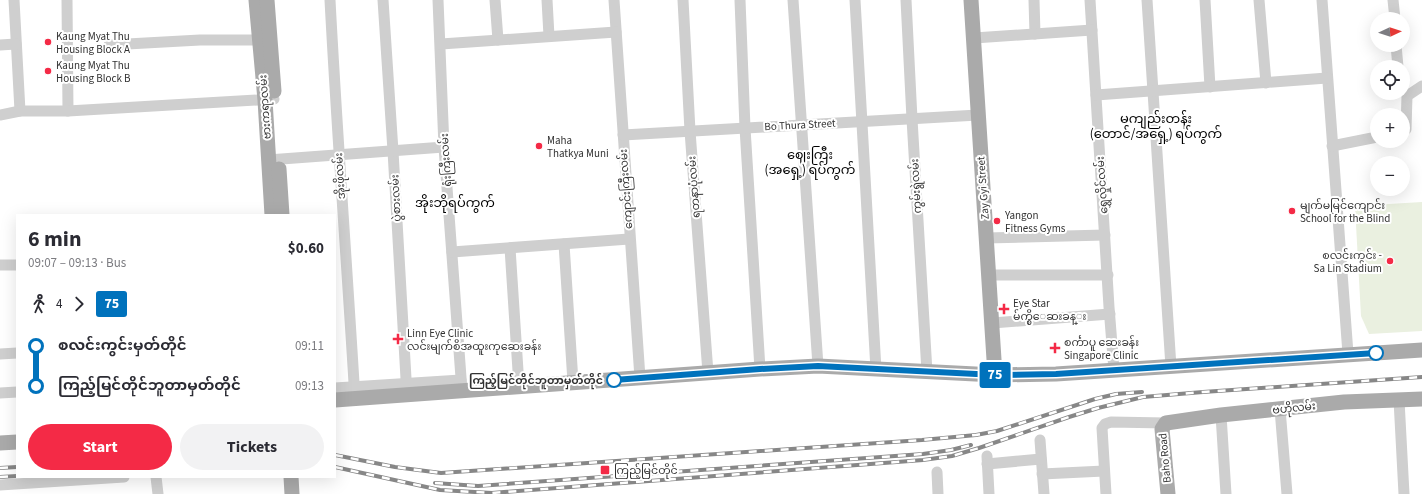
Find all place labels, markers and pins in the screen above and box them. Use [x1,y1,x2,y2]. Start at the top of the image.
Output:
place label: Kaung Myat Thu Housing Block A [56,29,130,57]
marker: Kaung Myat Thu Housing Block A [43,37,53,47]
place label: Kaung Myat Thu Housing Block B [56,58,131,86]
marker: Kaung Myat Thu Housing Block B [43,66,53,76]
place label: Maha Thatkya Muni [547,133,609,161]
marker: Maha Thatkya Muni [534,141,544,151]
place label: မျက်မမြင်ကျောင်း School for the Blind [1300,198,1390,226]
marker: မျက်မမြင်ကျောင်း School for the Blind [1287,206,1297,216]
place label: Yangon Fitness Gyms [1004,208,1066,236]
marker: Yangon Fitness Gyms [992,216,1002,226]
place label: စလင်းကွင်း - Sa Lin Stadium [1314,248,1382,276]
marker: စလင်းကွင်း - Sa Lin Stadium [1385,256,1395,266]
place label: Eye Star မ်က္စိေဆးခန္း [1013,296,1087,325]
marker: Eye Star မ်က္စိေဆးခန္း [998,303,1010,315]
place label: Linn Eye Clinic လင်းမျက်စိအထူးကုဆေးခန်း [407,326,541,355]
marker: Linn Eye Clinic လင်းမျက်စိအထူးကုဆေးခန်း [392,333,404,345]
place label: စင်္ကာပူ ဆေးခန်း Singapore Clinic [1064,335,1139,363]
marker: စင်္ကာပူ ဆေးခန်း Singapore Clinic [1049,342,1061,354]
unlabelled marker [1368,345,1384,361]
marker: ကြည့်မြင်တိုင်ဘူတာမှတ်တိုင် [606,372,622,388]
place label: ကြည့်မြင်တိုင်ဘူတာမှတ်တိုင် [469,373,603,390]
place label: ကြည့်မြင်တိုင် [614,463,678,479]
marker: ကြည့်မြင်တိုင် [599,464,611,476]

